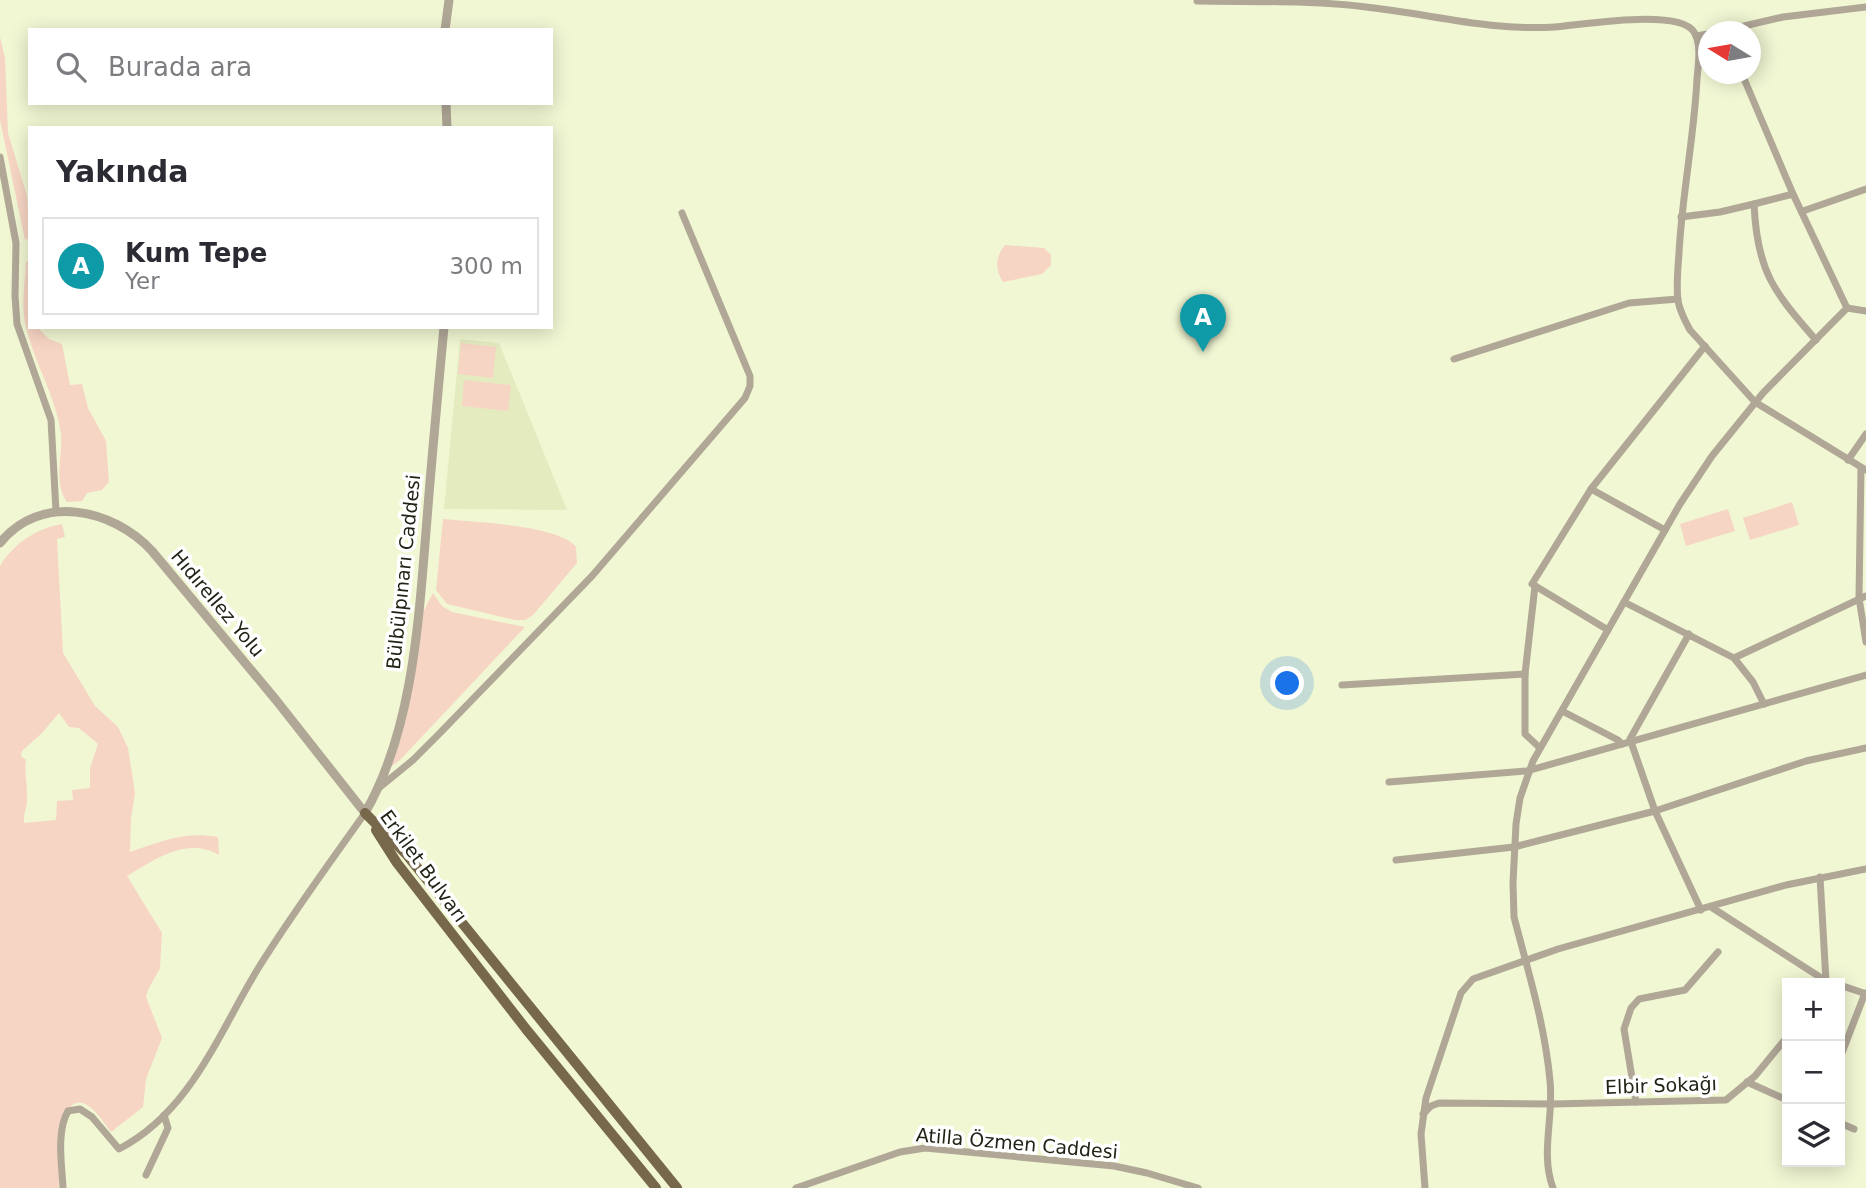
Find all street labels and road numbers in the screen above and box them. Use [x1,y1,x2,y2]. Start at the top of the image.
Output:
street label: Bülbülpınarı Caddesi [382,473,424,671]
street label: Hıdırellez Yolu [167,545,269,661]
street label: Erkilet Bulvarı [376,806,472,926]
street label: Elbir Sokağı [1605,1072,1717,1098]
street label: Atilla Özmen Caddesi [915,1123,1119,1163]

